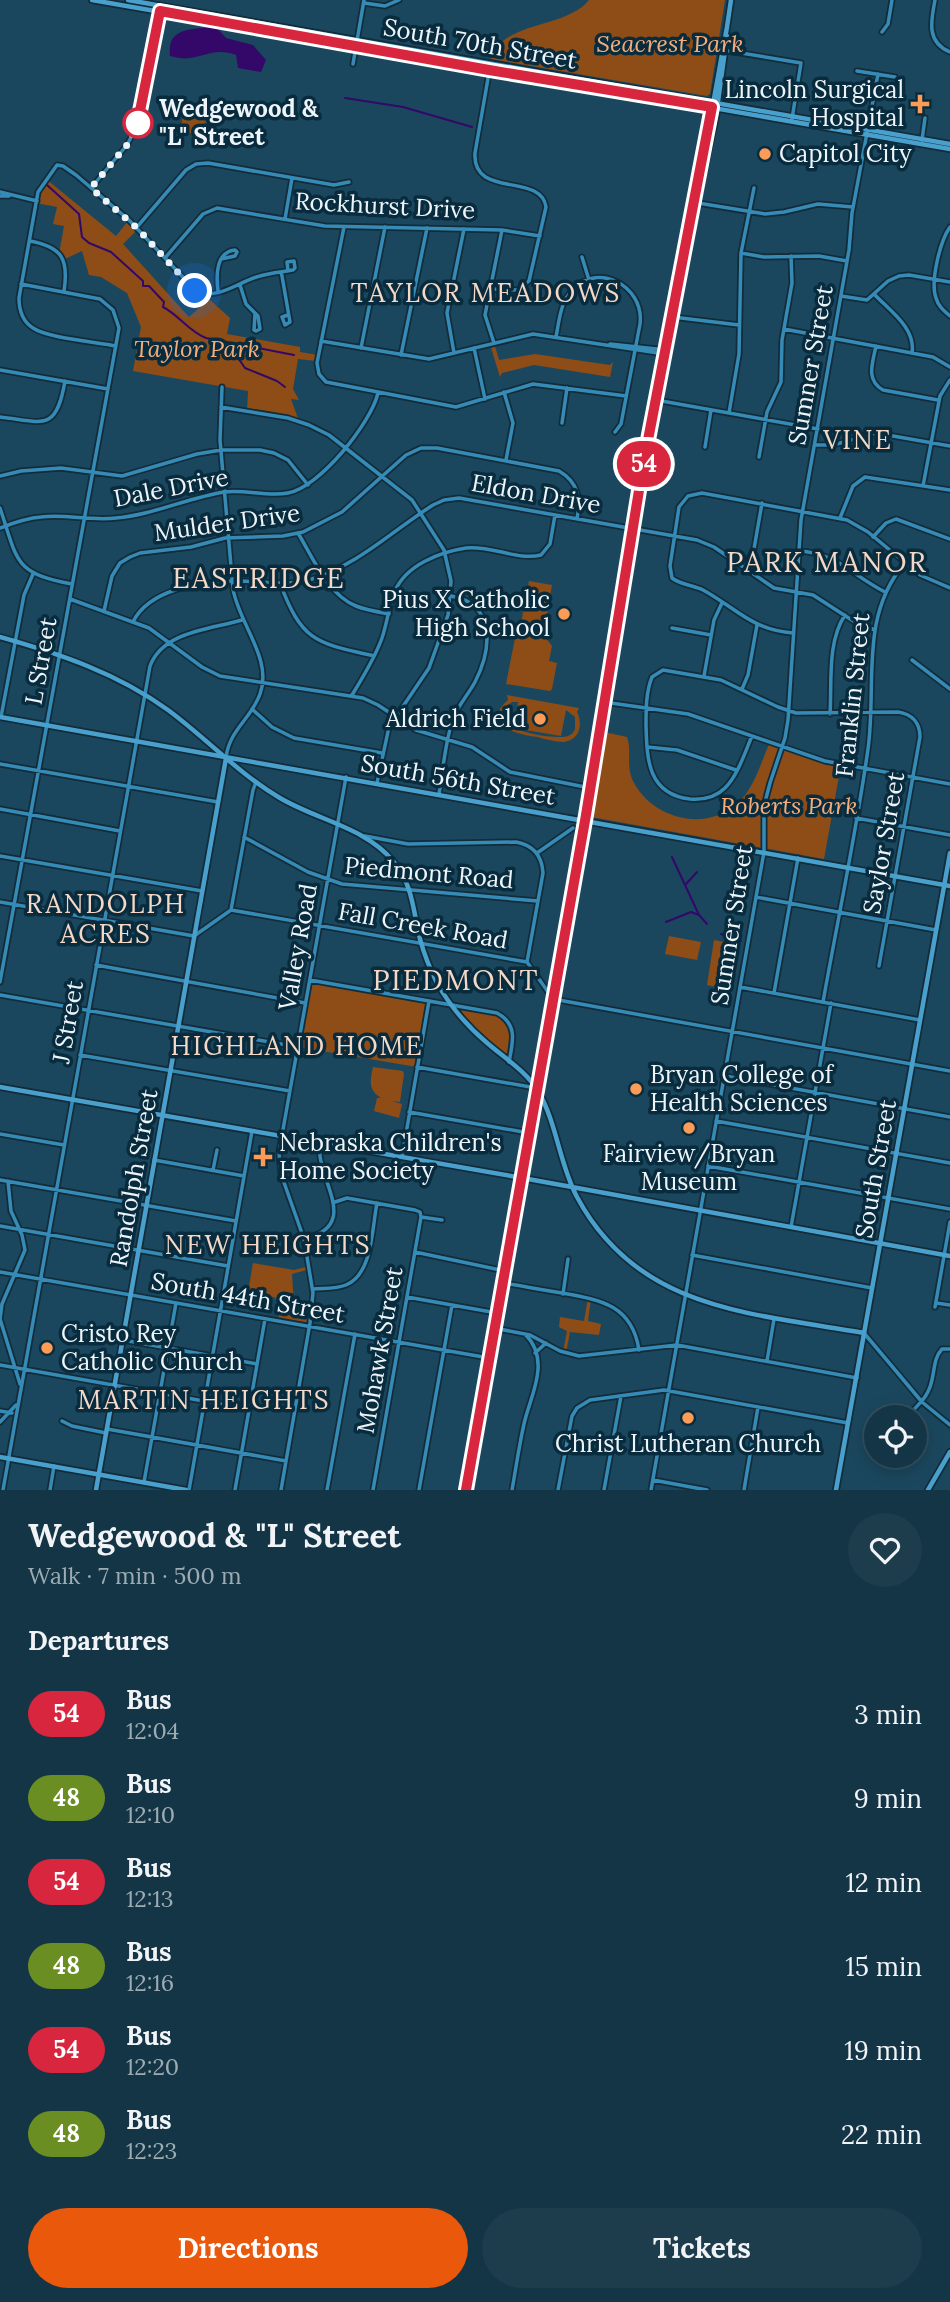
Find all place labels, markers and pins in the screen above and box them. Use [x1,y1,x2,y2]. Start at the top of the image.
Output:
place label: Lincoln Surgical Hospital [724,74,904,133]
place label: Wedgewood & "L" Street [159,93,319,152]
marker: Lincoln Surgical Hospital [910,94,930,114]
marker: Wedgewood & "L" Street [123,108,153,138]
place label: Capitol City [779,138,912,169]
marker: Capitol City [757,146,773,162]
place label: Pius X Catholic High School [382,584,550,643]
marker: Pius X Catholic High School [556,606,572,622]
place label: Aldrich Field [385,703,526,734]
marker: Aldrich Field [532,711,548,727]
place label: Bryan College of Health Sciences [650,1059,835,1118]
marker: Bryan College of Health Sciences [628,1081,644,1097]
marker: Fairview/Bryan Museum [681,1120,697,1136]
place label: Nebraska Children's Home Society [279,1127,502,1186]
place label: Fairview/Bryan Museum [603,1138,775,1197]
marker: Nebraska Children's Home Society [253,1147,273,1167]
place label: Cristo Rey Catholic Church [61,1318,243,1377]
marker: Cristo Rey Catholic Church [39,1340,55,1356]
marker: Christ Lutheran Church [680,1410,696,1426]
place label: Christ Lutheran Church [555,1428,821,1459]

